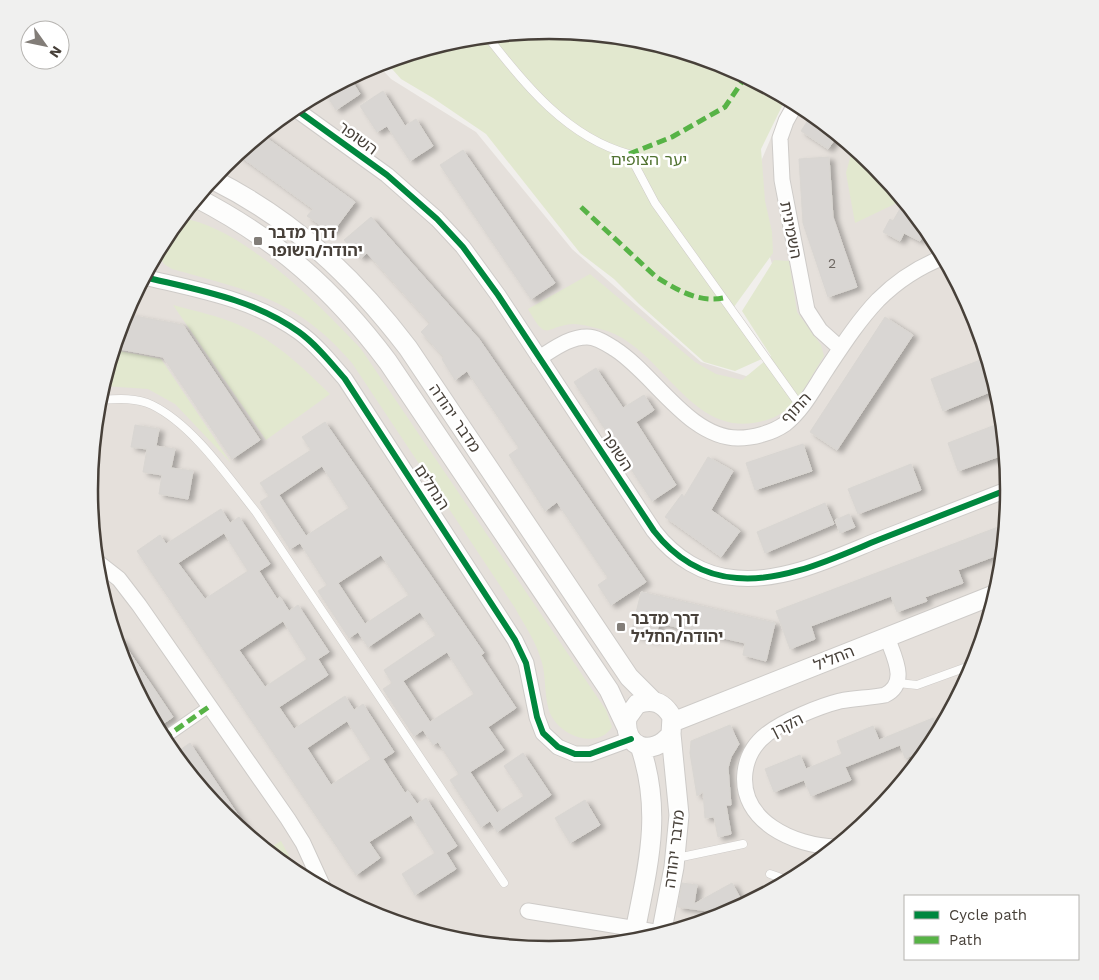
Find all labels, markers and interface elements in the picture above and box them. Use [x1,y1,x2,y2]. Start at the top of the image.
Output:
north arrow [20,20,70,70]
text: N [46,43,65,61]
street label: השופר [335,117,381,159]
park label: יער הצופים [611,150,687,169]
street label: השמינית [776,200,806,260]
place label: דרך מדבר יהודה/השופר [268,223,363,260]
marker: דרך מדבר יהודה/השופר [252,235,264,247]
house number: 2 [828,255,836,271]
street label: מדבר יהודה [425,380,485,456]
street label: התוף [777,388,815,428]
street label: השופר [597,427,637,475]
street label: הנחלים [410,461,454,513]
place label: דרך מדבר יהודה/החליל [631,609,723,646]
marker: דרך מדבר יהודה/החליל [615,621,627,633]
street label: החליל [811,641,857,675]
street label: הקרן [768,709,806,741]
street label: מדבר יהודה [660,809,688,889]
legend [904,895,1079,960]
text: Cycle path [949,906,1027,924]
text: Path [949,931,982,949]

